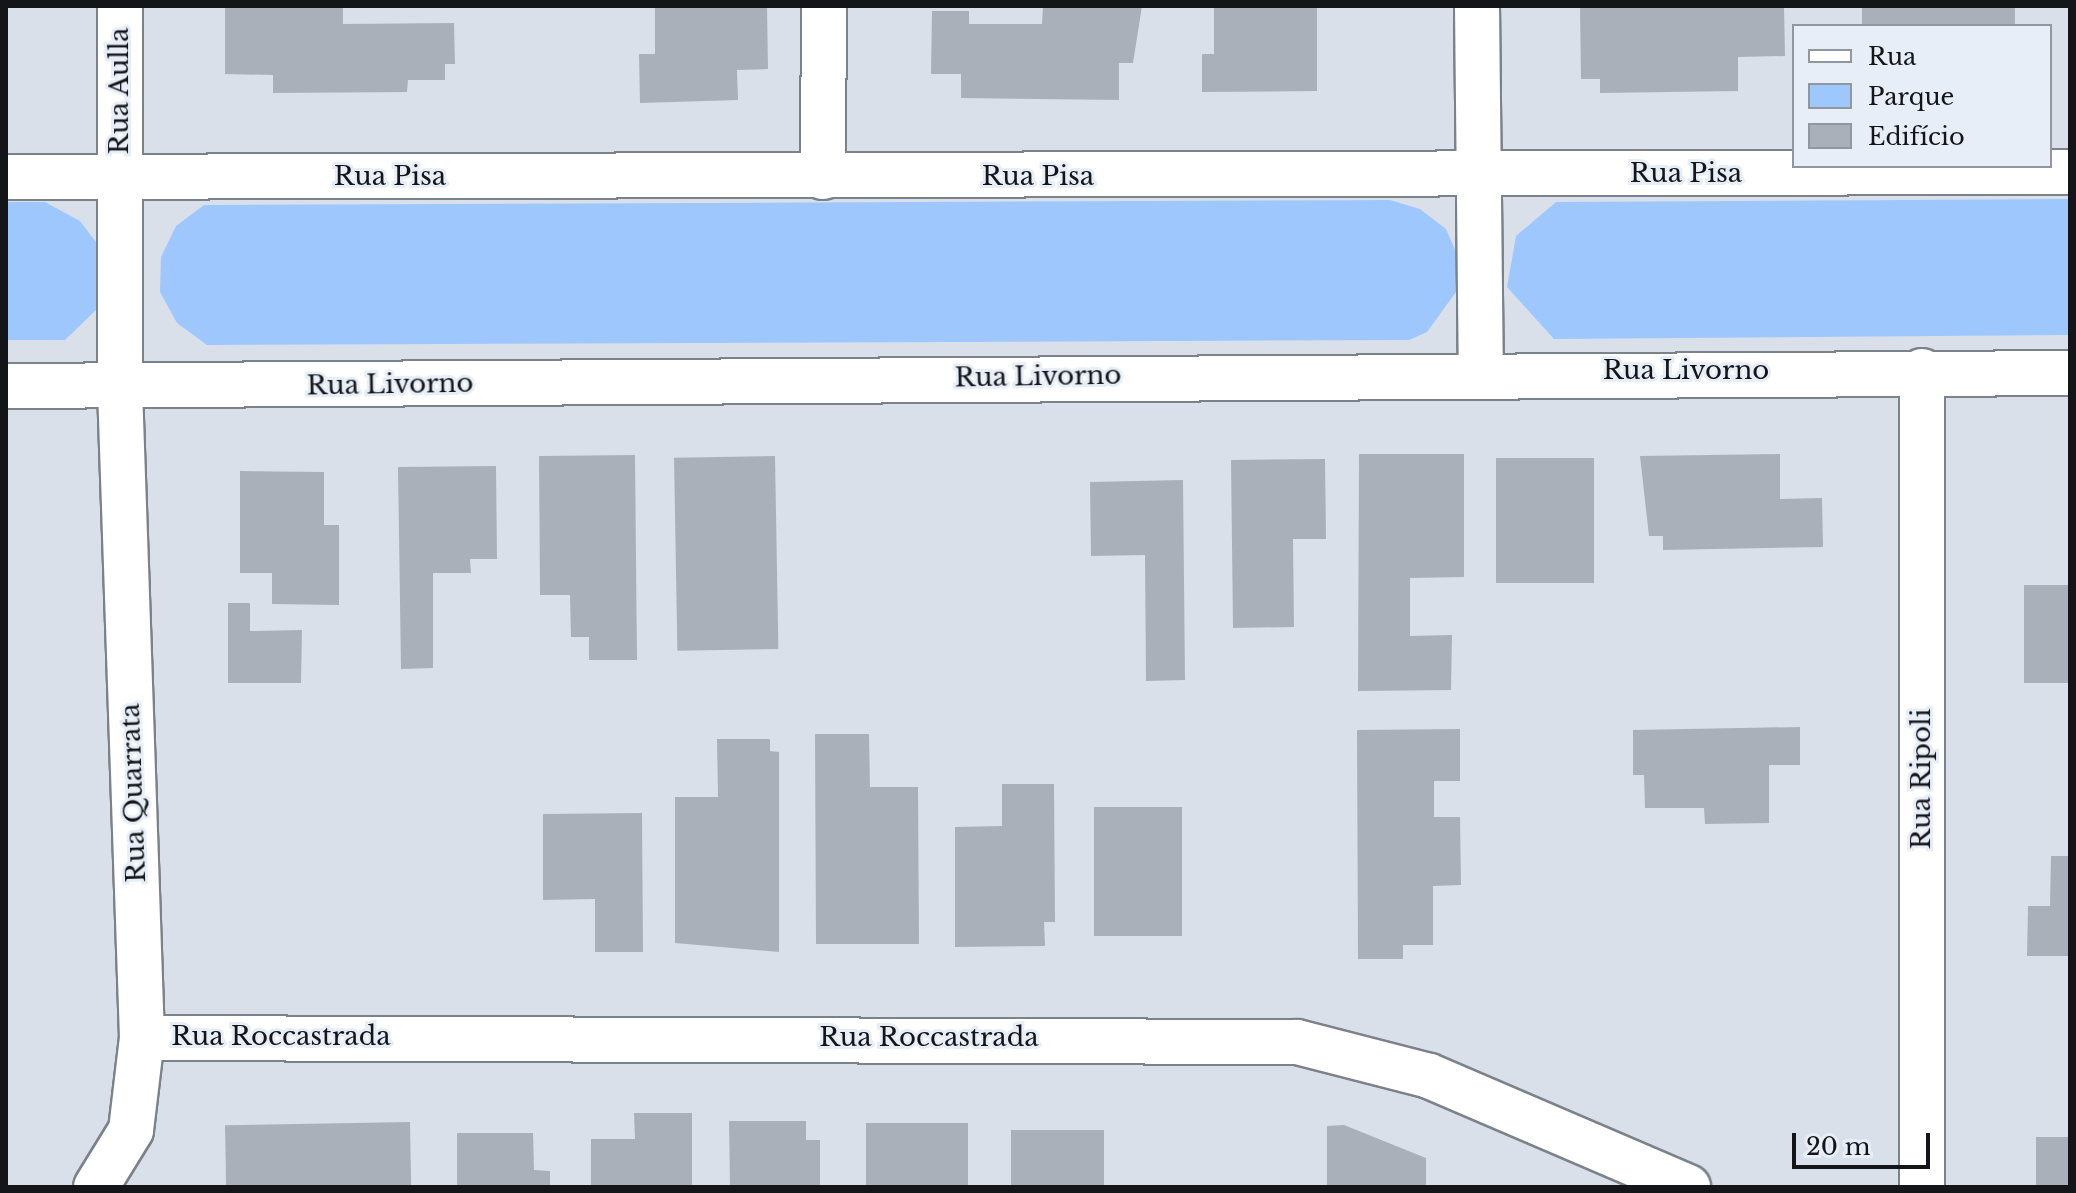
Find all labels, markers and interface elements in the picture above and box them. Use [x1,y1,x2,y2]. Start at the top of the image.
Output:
legend [1792,24,2052,168]
street label: Rua Aulla [104,27,136,155]
text: Rua [1868,42,1916,71]
text: Parque [1868,82,1954,111]
text: Edifício [1868,122,1965,151]
street label: Rua Pisa [1630,158,1742,190]
street label: Rua Pisa [334,161,446,193]
street label: Rua Pisa [982,161,1094,193]
street label: Rua Livorno [1602,355,1770,387]
street label: Rua Livorno [954,360,1122,394]
street label: Rua Livorno [306,368,474,402]
street label: Rua Quarrata [115,703,153,883]
street label: Rua Ripoli [1906,708,1938,850]
street label: Rua Roccastrada [171,1021,391,1053]
street label: Rua Roccastrada [819,1022,1039,1054]
scale bar [1796,1117,1934,1167]
text: 20 m [1806,1132,1871,1161]

